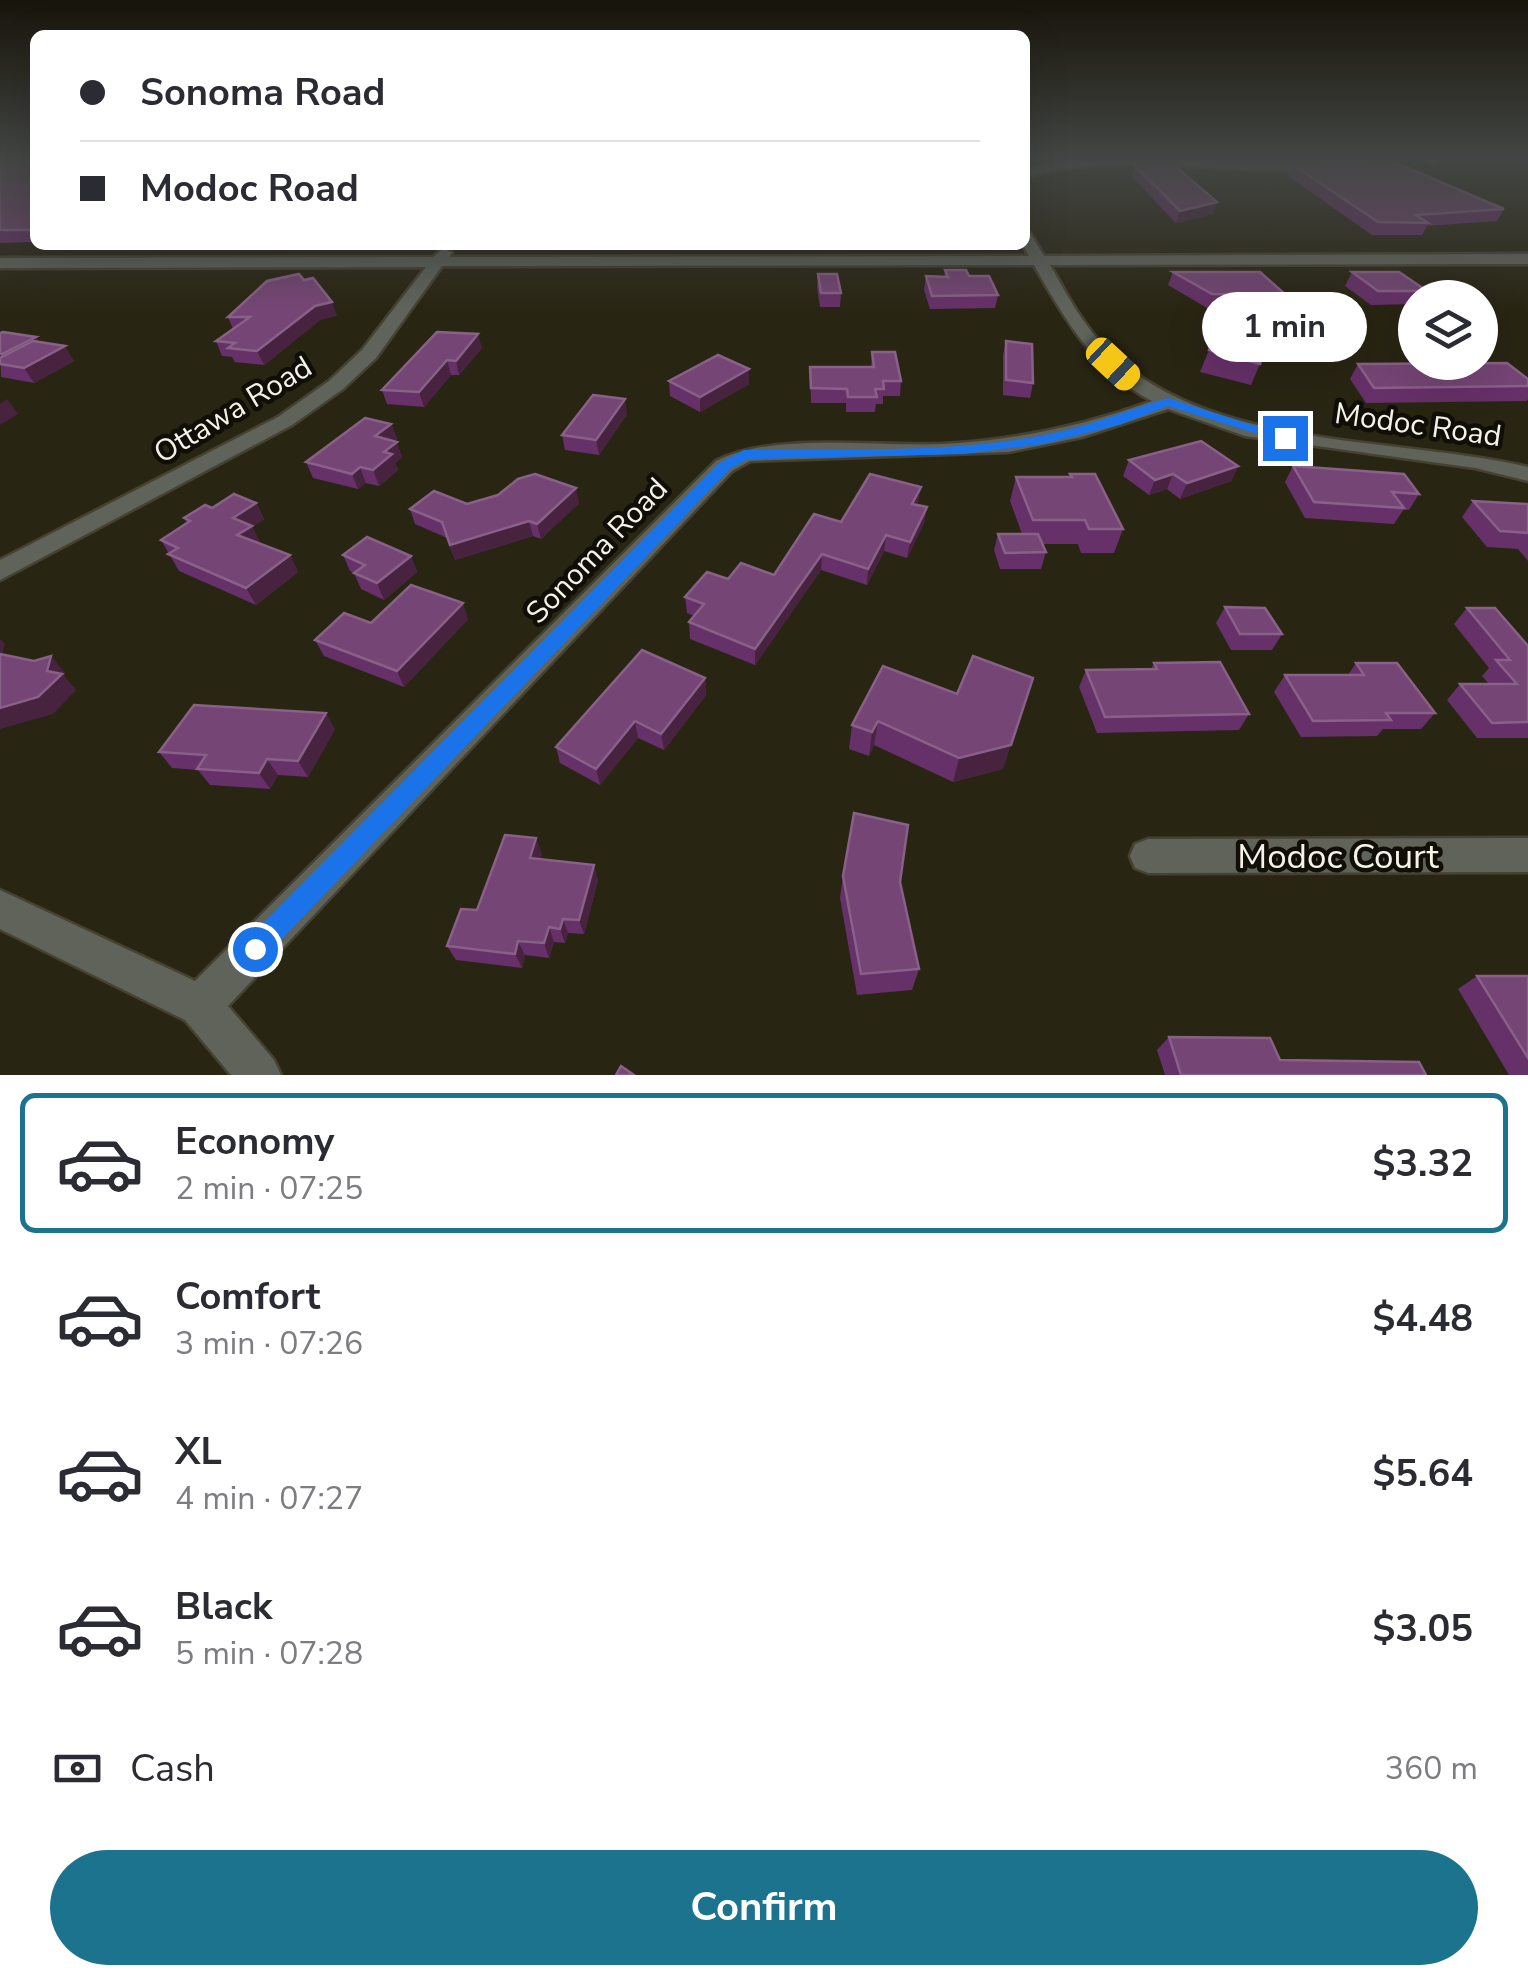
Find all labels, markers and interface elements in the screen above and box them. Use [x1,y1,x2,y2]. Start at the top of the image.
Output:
text: Sonoma Road [140,67,385,118]
text: Modoc Road [140,163,359,214]
map controls [1398,280,1498,380]
button: layers [1398,280,1498,380]
callout: 1 min [1202,293,1368,363]
text: 1 min [1243,305,1326,348]
car [1081,333,1145,395]
street label: Ottawa Road [146,347,320,473]
street label: Modoc Road [1332,393,1504,457]
route end [1263,416,1308,461]
street label: Sonoma Road [517,469,677,633]
street label: Modoc Court [1237,833,1440,880]
route start [233,927,278,972]
text: Economy [175,1116,334,1167]
icon: car [55,1118,145,1208]
text: $3.32 [1372,1138,1473,1189]
text: 2 min · 07:25 [175,1167,363,1210]
text: Comfort [175,1271,320,1322]
icon: car [55,1273,145,1363]
text: $4.48 [1372,1293,1473,1344]
text: 3 min · 07:26 [175,1322,363,1365]
text: XL [175,1426,222,1477]
icon: car [55,1428,145,1518]
text: $5.64 [1372,1448,1473,1499]
text: 4 min · 07:27 [175,1477,363,1520]
text: Black [175,1581,272,1632]
icon: car [55,1583,145,1673]
text: $3.05 [1372,1603,1473,1654]
text: 5 min · 07:28 [175,1632,363,1675]
icon: cash [50,1741,105,1796]
text: Cash [130,1743,215,1794]
text: 360 m [1385,1747,1478,1790]
button: Confirm [50,1850,1478,1965]

